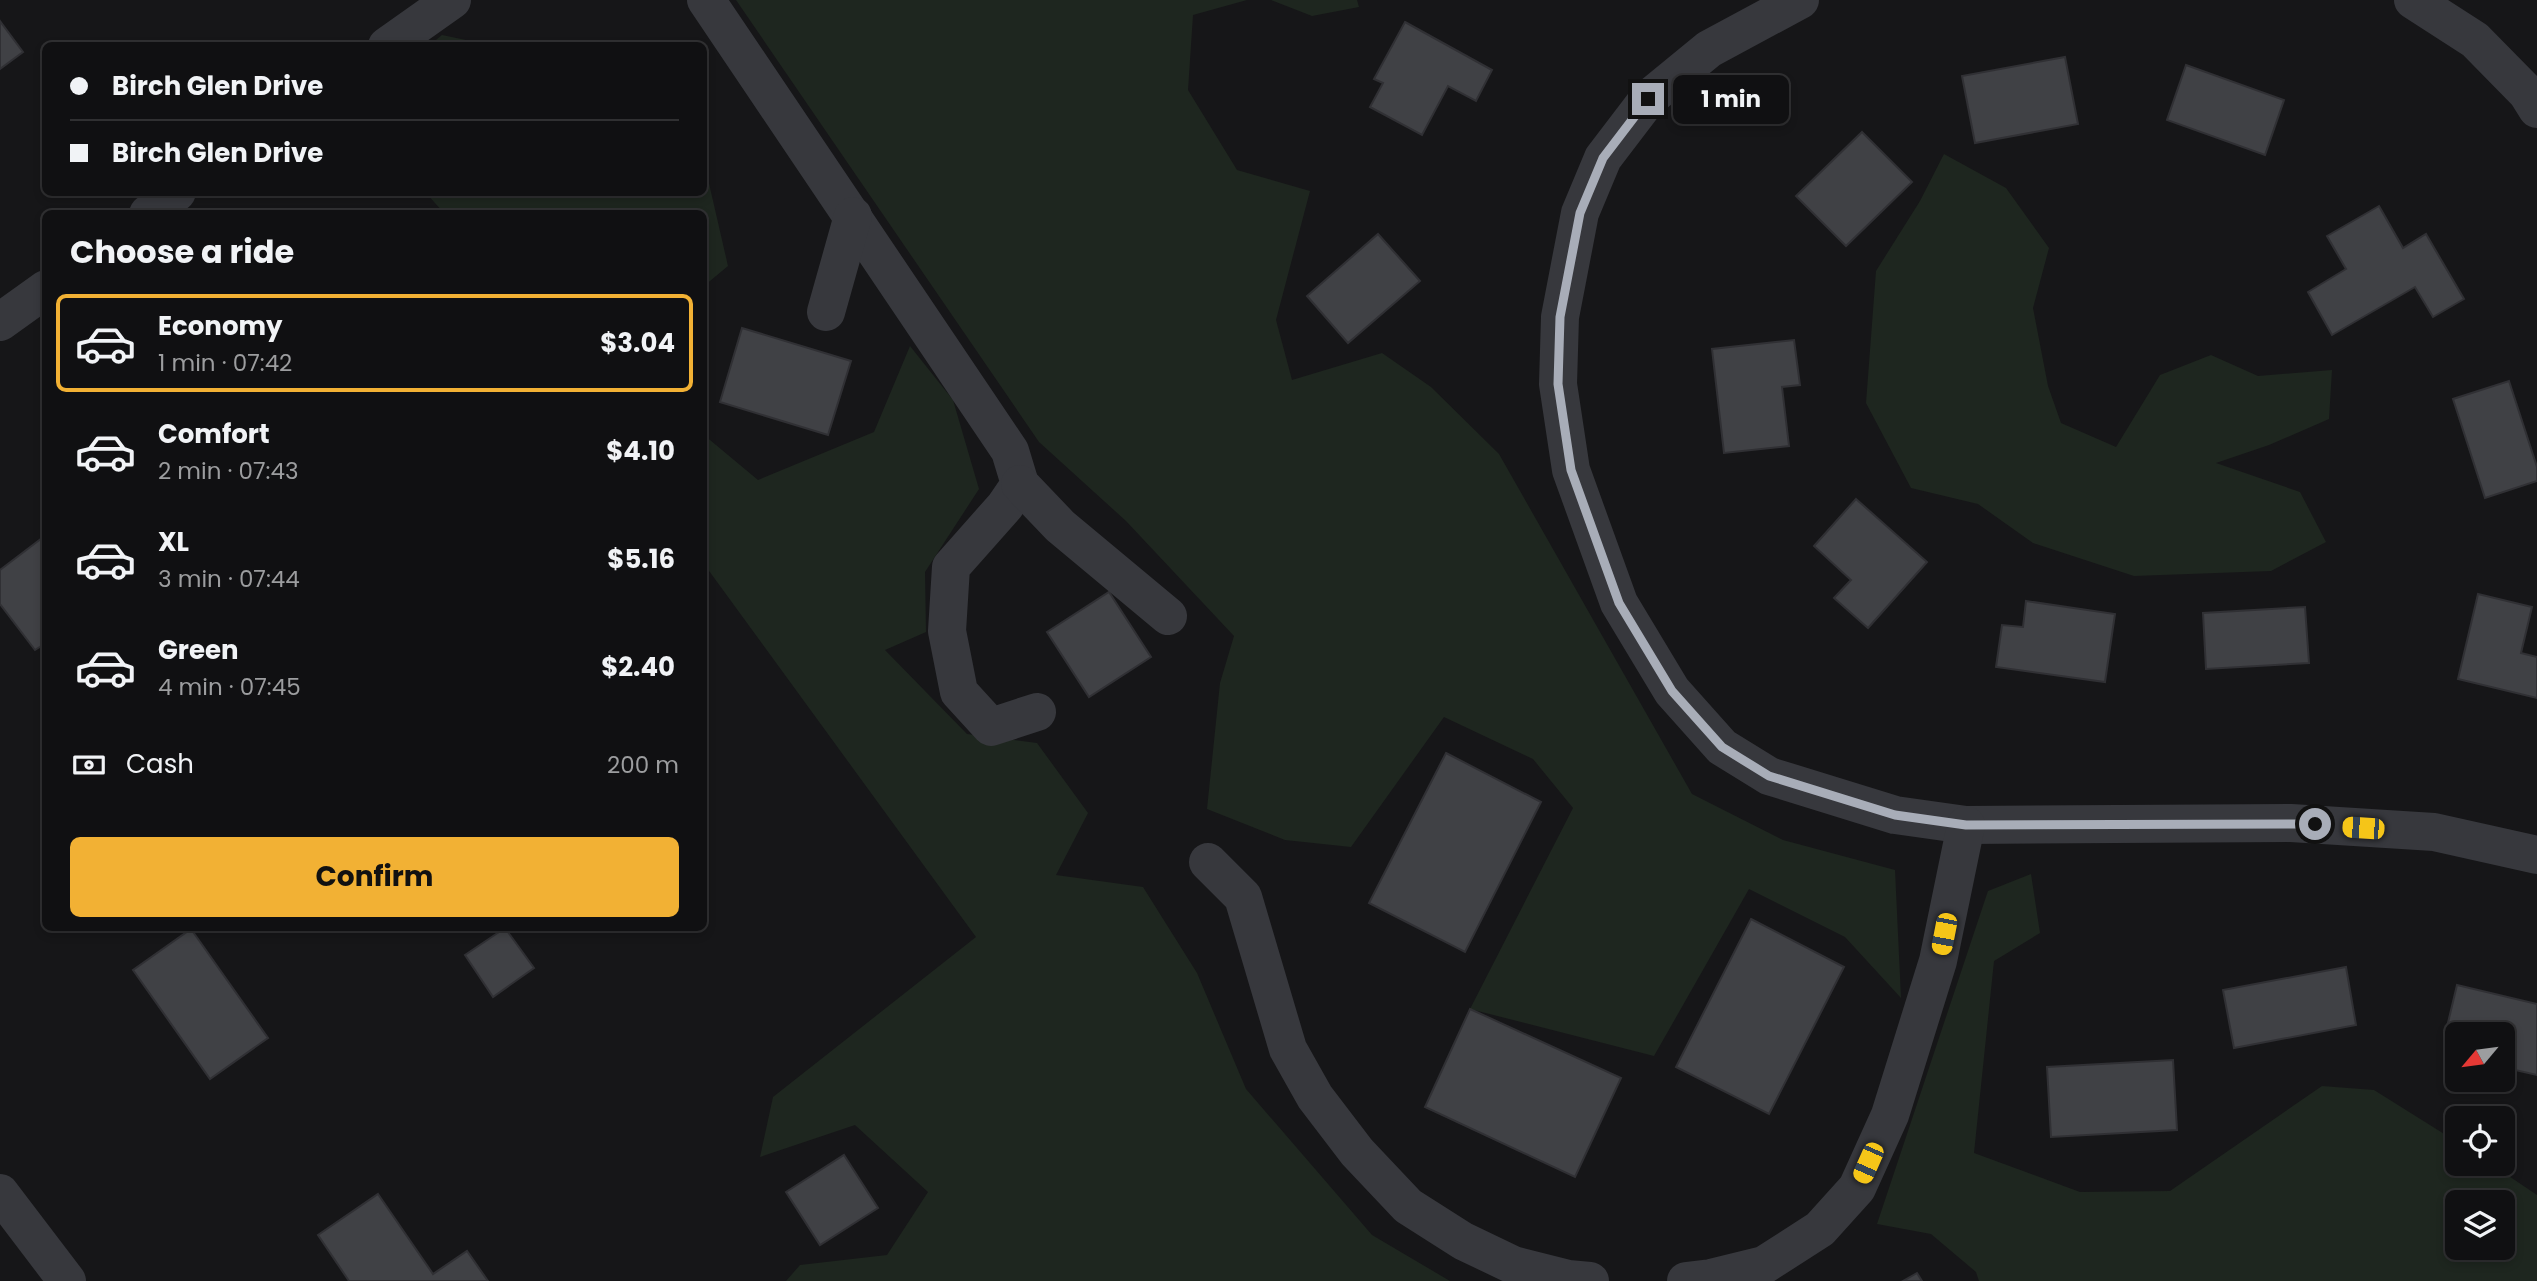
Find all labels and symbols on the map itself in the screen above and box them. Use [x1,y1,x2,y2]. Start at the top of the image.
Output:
callout: 1 min [1672,74,1788,124]
route end [1632,83,1664,115]
route start [2299,808,2331,840]
car [2342,816,2385,840]
car [1930,911,1959,957]
north arrow [2445,1022,2515,1092]
car [1850,1140,1887,1186]

